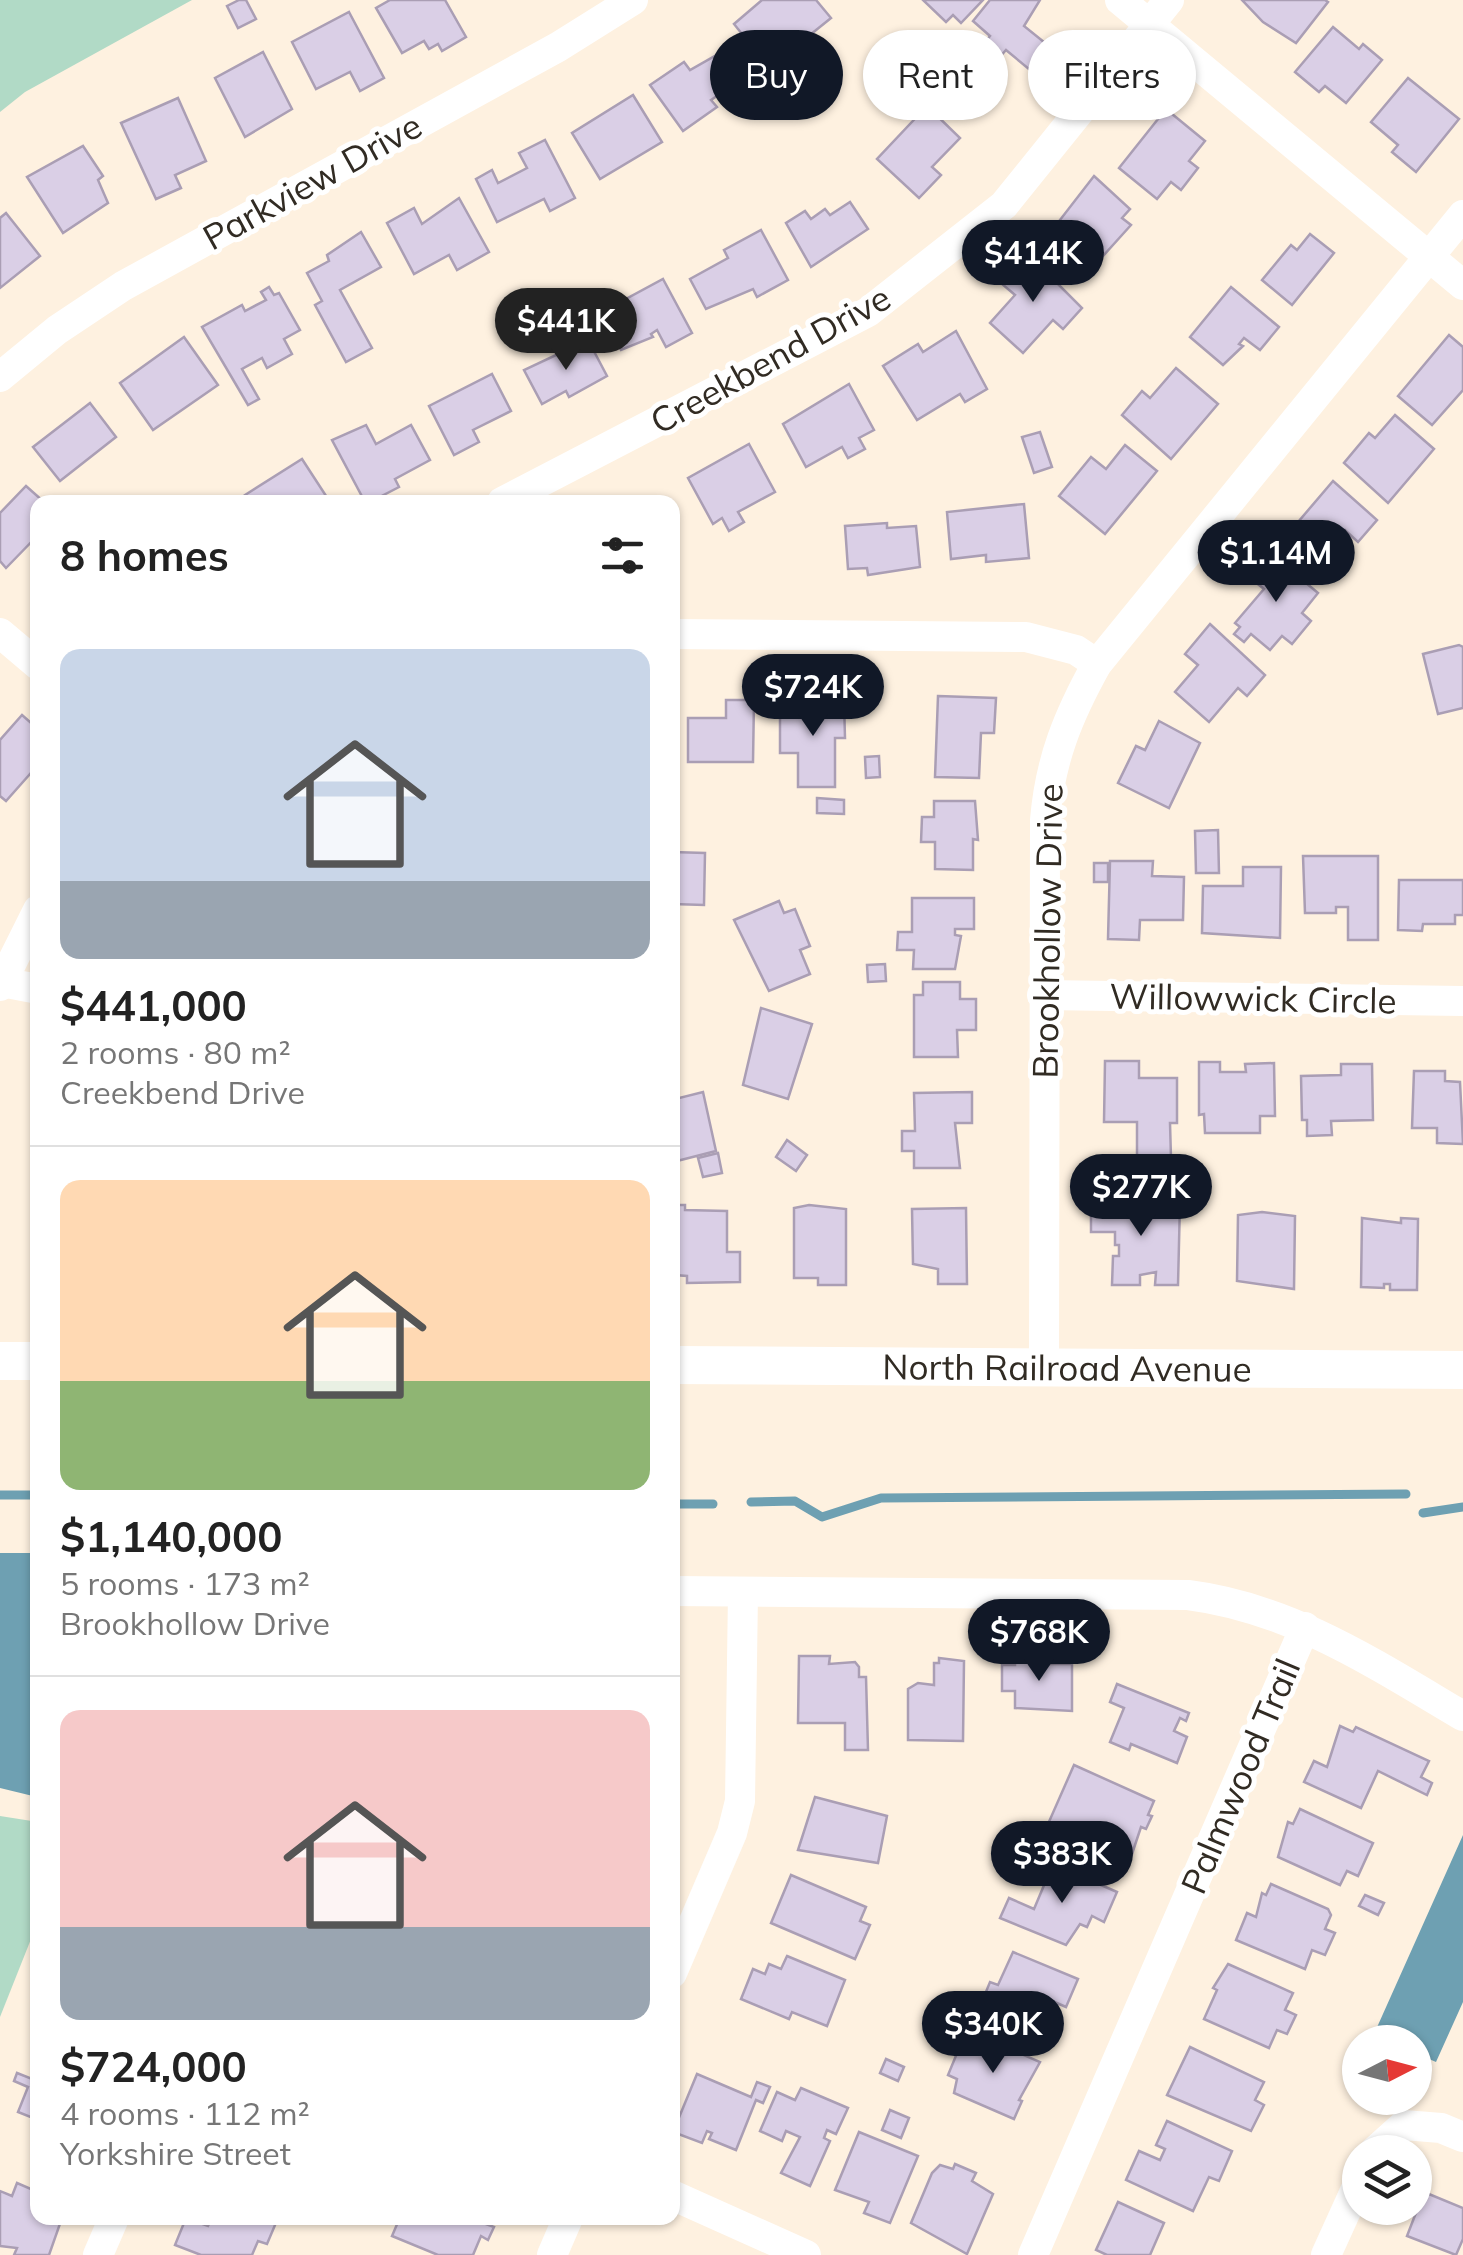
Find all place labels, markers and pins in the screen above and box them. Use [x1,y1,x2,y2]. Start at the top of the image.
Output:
pin: $414K [963,220,1103,305]
pin: $441K [496,288,636,373]
pin: $1.14M [1195,520,1357,605]
pin: $724K [743,654,883,739]
pin: $277K [1071,1154,1211,1239]
pin: $768K [969,1599,1109,1684]
pin: $383K [992,1821,1132,1906]
pin: $340K [923,1991,1063,2076]

